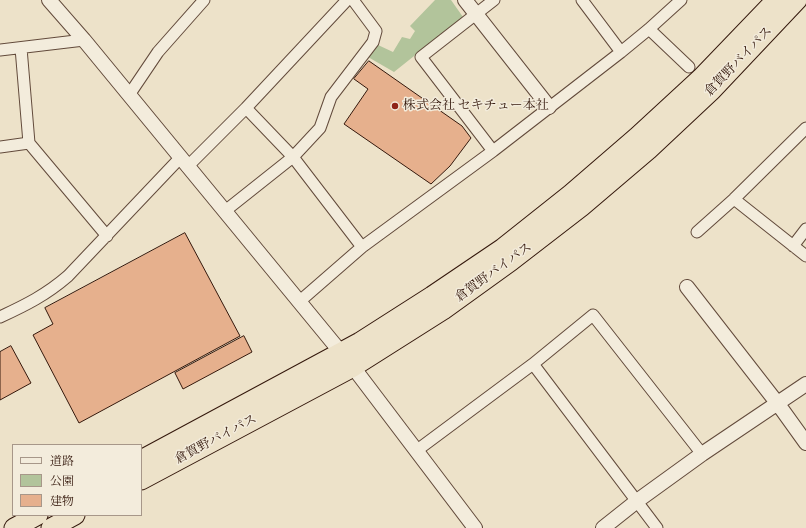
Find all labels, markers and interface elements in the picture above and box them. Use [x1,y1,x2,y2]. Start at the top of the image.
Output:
street label: 倉賀野バイパス [702,24,776,100]
place label: 株式会社 セキチュー本社 [403,98,549,114]
marker: 株式会社 セキチュー本社 [390,101,400,111]
street label: 倉賀野バイパス [453,240,535,306]
street label: 倉賀野バイパス [172,412,260,468]
legend [12,444,142,516]
text: 道路 [50,454,74,469]
text: 公園 [50,474,74,489]
text: 建物 [50,494,74,509]

